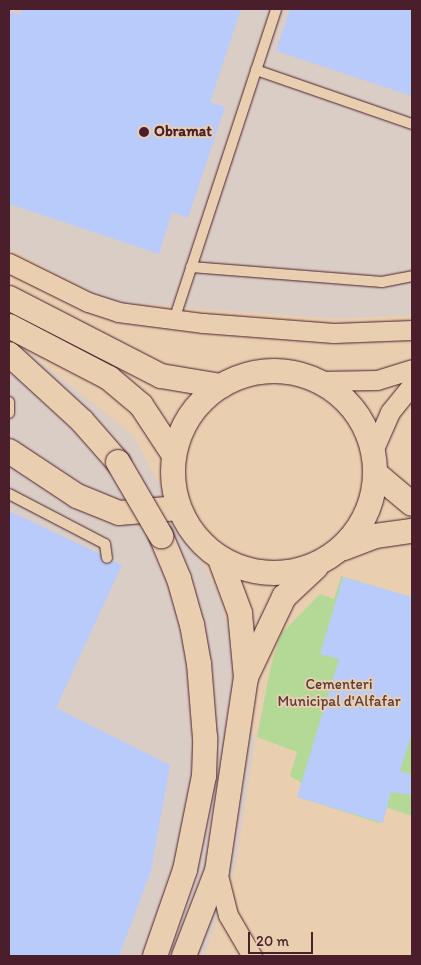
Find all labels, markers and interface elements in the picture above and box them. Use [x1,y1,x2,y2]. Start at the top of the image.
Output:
place label: Obramat [154,123,212,141]
marker: Obramat [138,126,150,138]
park label: Cementeri Municipal d'Alfafar [277,675,401,710]
scale bar [251,922,316,954]
text: 20 m [256,932,289,950]

